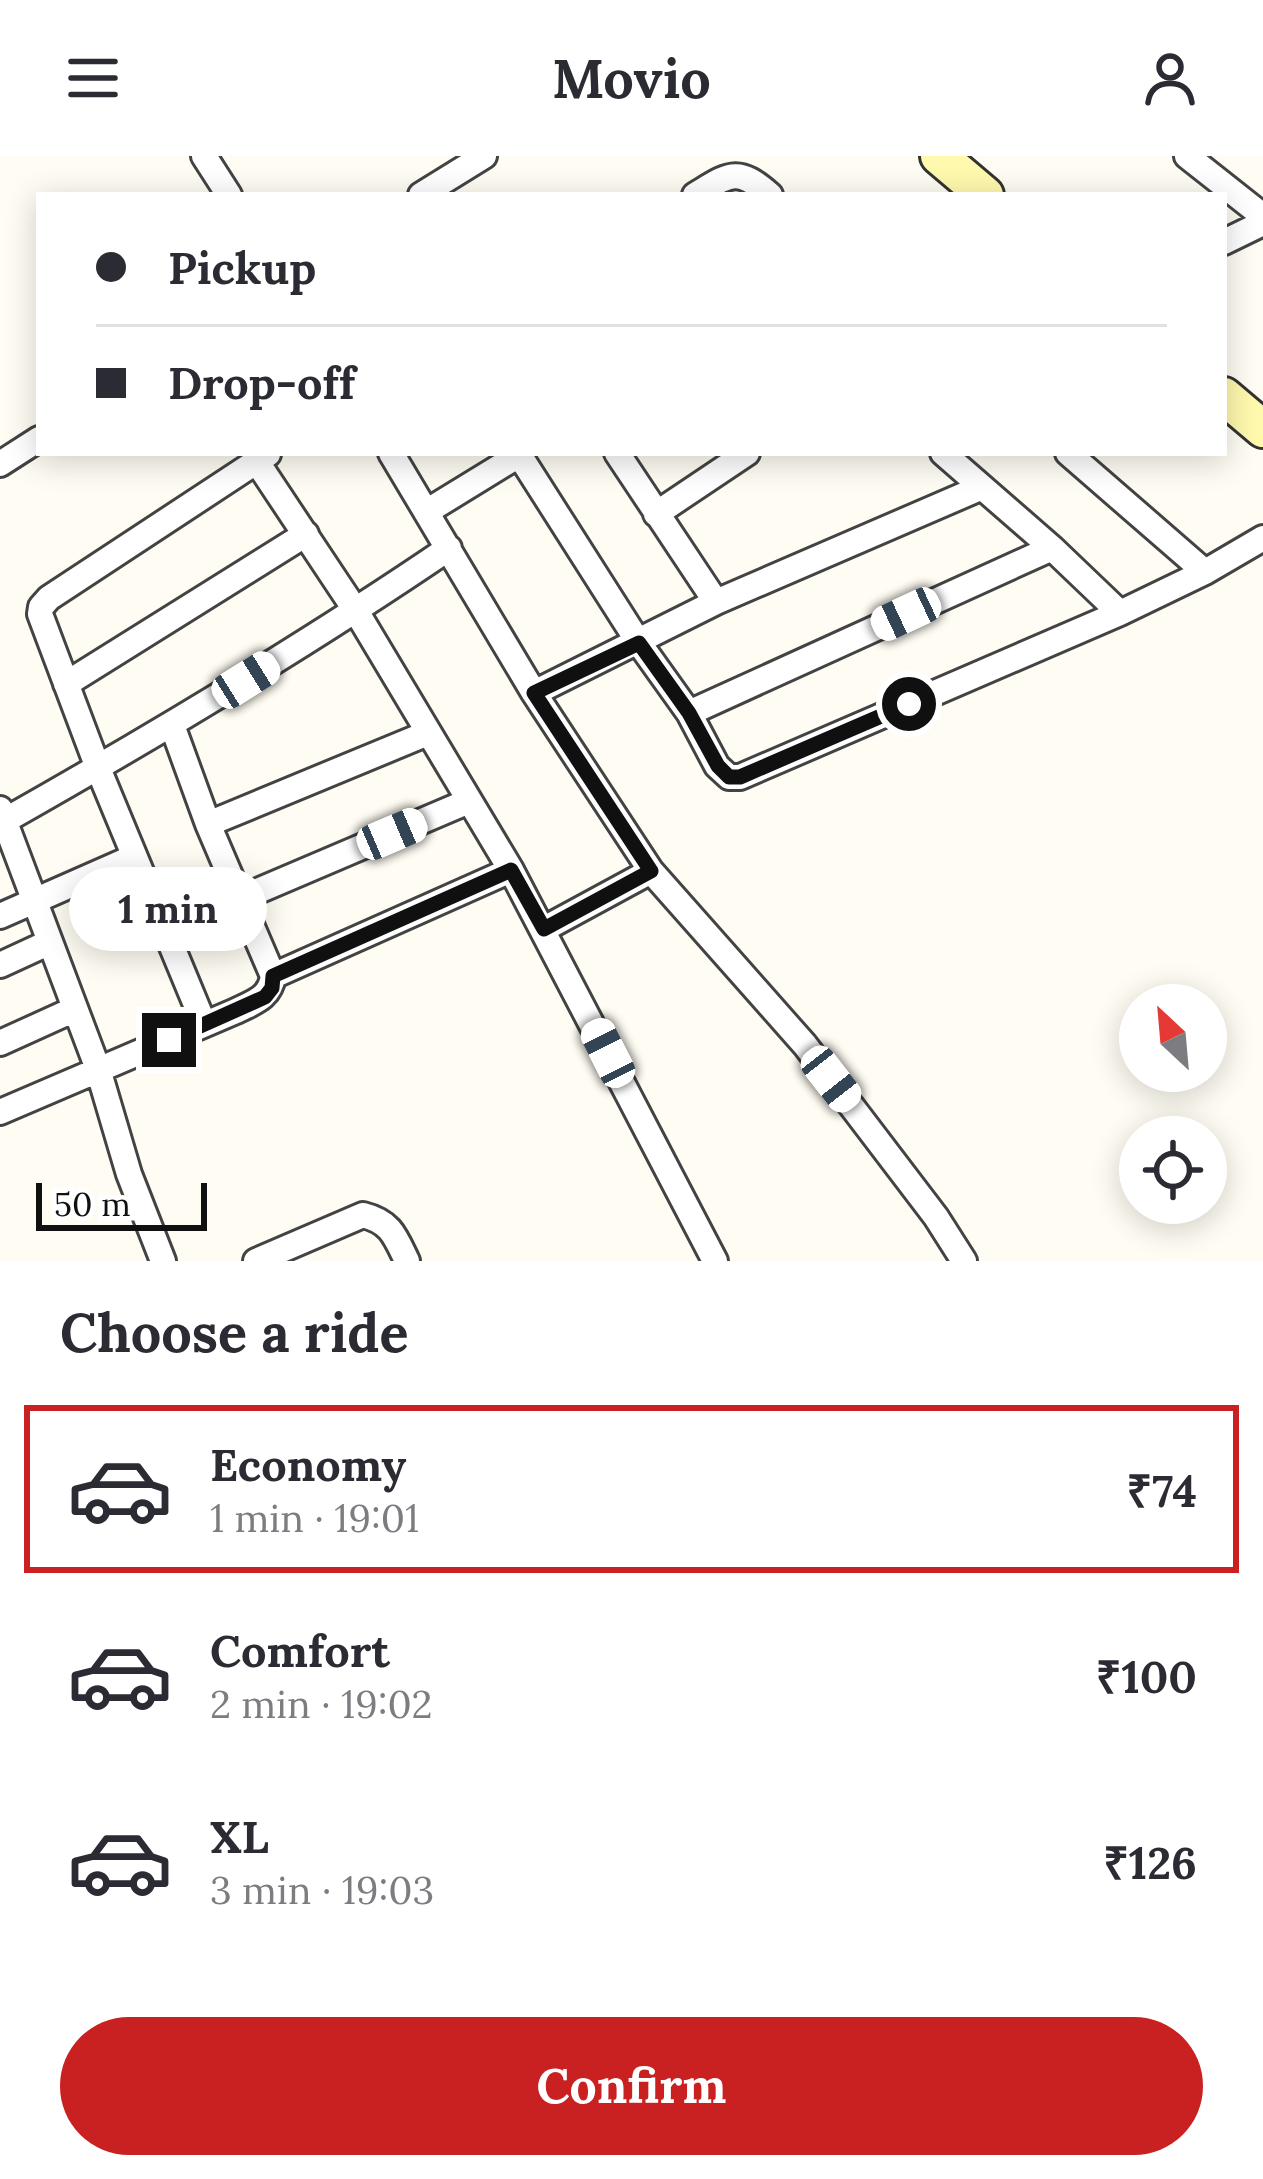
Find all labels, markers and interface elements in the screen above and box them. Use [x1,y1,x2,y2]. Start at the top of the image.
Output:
text: Movio [552,44,711,113]
icon: menu [60,45,126,111]
icon: person [1137,45,1203,111]
text: Pickup [168,239,316,296]
text: Drop-off [168,354,355,411]
car [866,582,946,646]
car [206,646,286,714]
route start [882,677,936,731]
car [352,803,432,865]
callout: 1 min [70,866,268,950]
text: 1 min [118,884,218,934]
north arrow [1119,984,1227,1092]
map controls [1119,984,1227,1224]
route end [142,1013,196,1067]
car [576,1013,640,1093]
car [795,1040,867,1118]
button: locate [1119,1116,1227,1224]
scale bar [36,1177,207,1230]
text: 50 m [54,1183,131,1225]
text: Choose a ride [60,1298,409,1367]
icon: car [66,1435,174,1543]
text: Economy [210,1436,406,1493]
text: ₹74 [1126,1462,1197,1519]
text: 1 min · 19:01 [210,1493,419,1543]
icon: car [66,1621,174,1729]
text: Comfort [210,1622,390,1679]
text: ₹100 [1096,1648,1197,1705]
text: 2 min · 19:02 [210,1679,432,1729]
icon: car [66,1807,174,1915]
text: XL [210,1808,269,1865]
text: ₹126 [1103,1834,1197,1891]
text: 3 min · 19:03 [210,1865,434,1915]
button: Confirm [60,2017,1203,2155]

